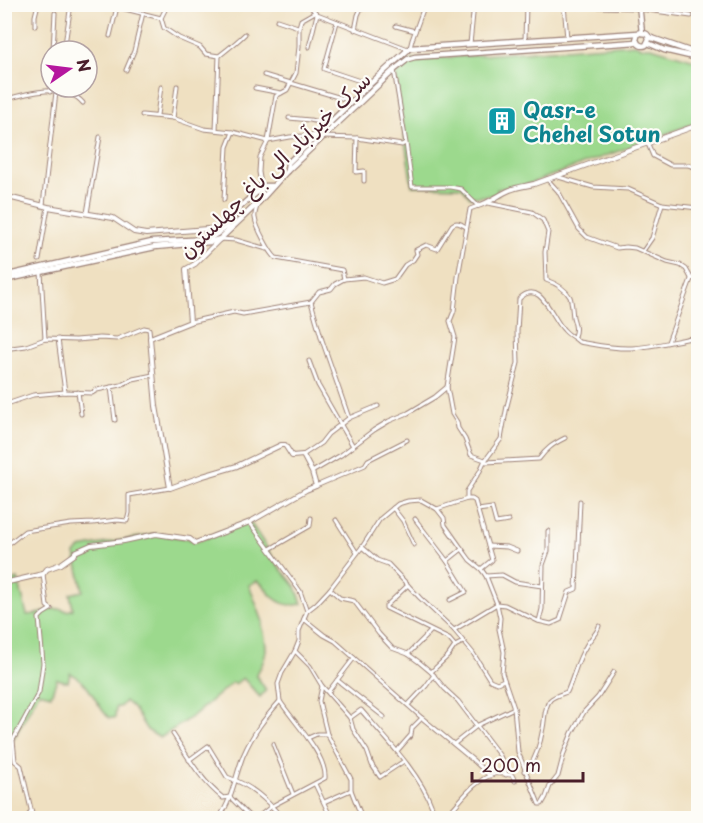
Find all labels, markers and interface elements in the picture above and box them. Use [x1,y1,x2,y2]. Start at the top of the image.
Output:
north arrow [39,39,99,99]
text: N [71,56,98,74]
street label: سرک خیرآباد الی باغ چهلستون [170,63,378,265]
place label: Qasr-e Chehel Sotun [523,93,661,149]
building icon: Qasr-e Chehel Sotun [486,105,518,137]
scale bar [472,745,583,783]
text: 200 m [481,751,541,778]

